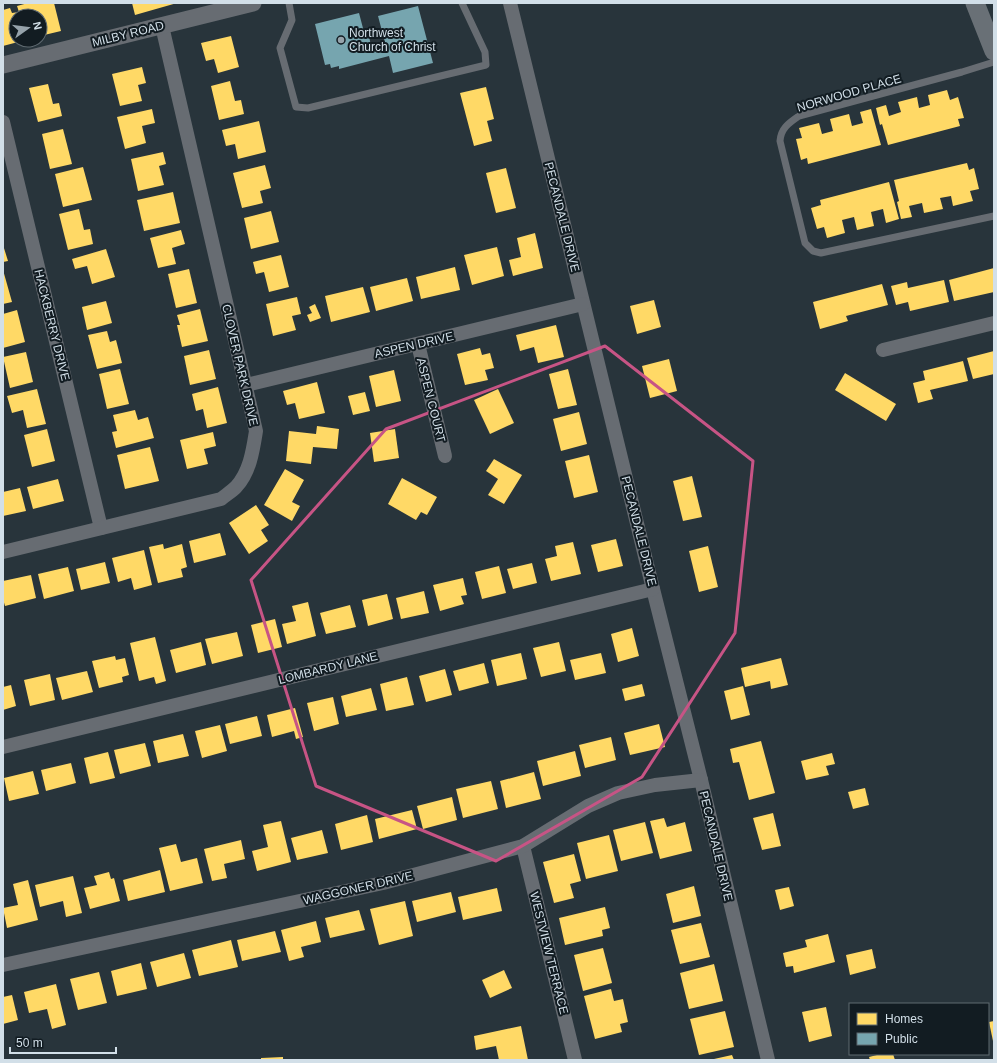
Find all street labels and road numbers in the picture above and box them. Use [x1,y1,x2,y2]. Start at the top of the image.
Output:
street label: MILBY ROAD [90,18,166,50]
street label: NORWOOD PLACE [795,71,903,115]
street label: PECANDALE DRIVE [542,161,582,273]
street label: HACKBERRY DRIVE [31,268,73,382]
street label: CLOVER PARK DRIVE [219,303,261,427]
street label: ASPEN DRIVE [373,329,455,361]
street label: ASPEN COURT [414,356,448,444]
street label: PECANDALE DRIVE [619,475,659,587]
street label: LOMBARDY LANE [277,649,379,687]
street label: PECANDALE DRIVE [697,790,735,902]
street label: WAGGONER DRIVE [302,869,414,907]
street label: WESTVIEW TERRACE [527,890,571,1016]

